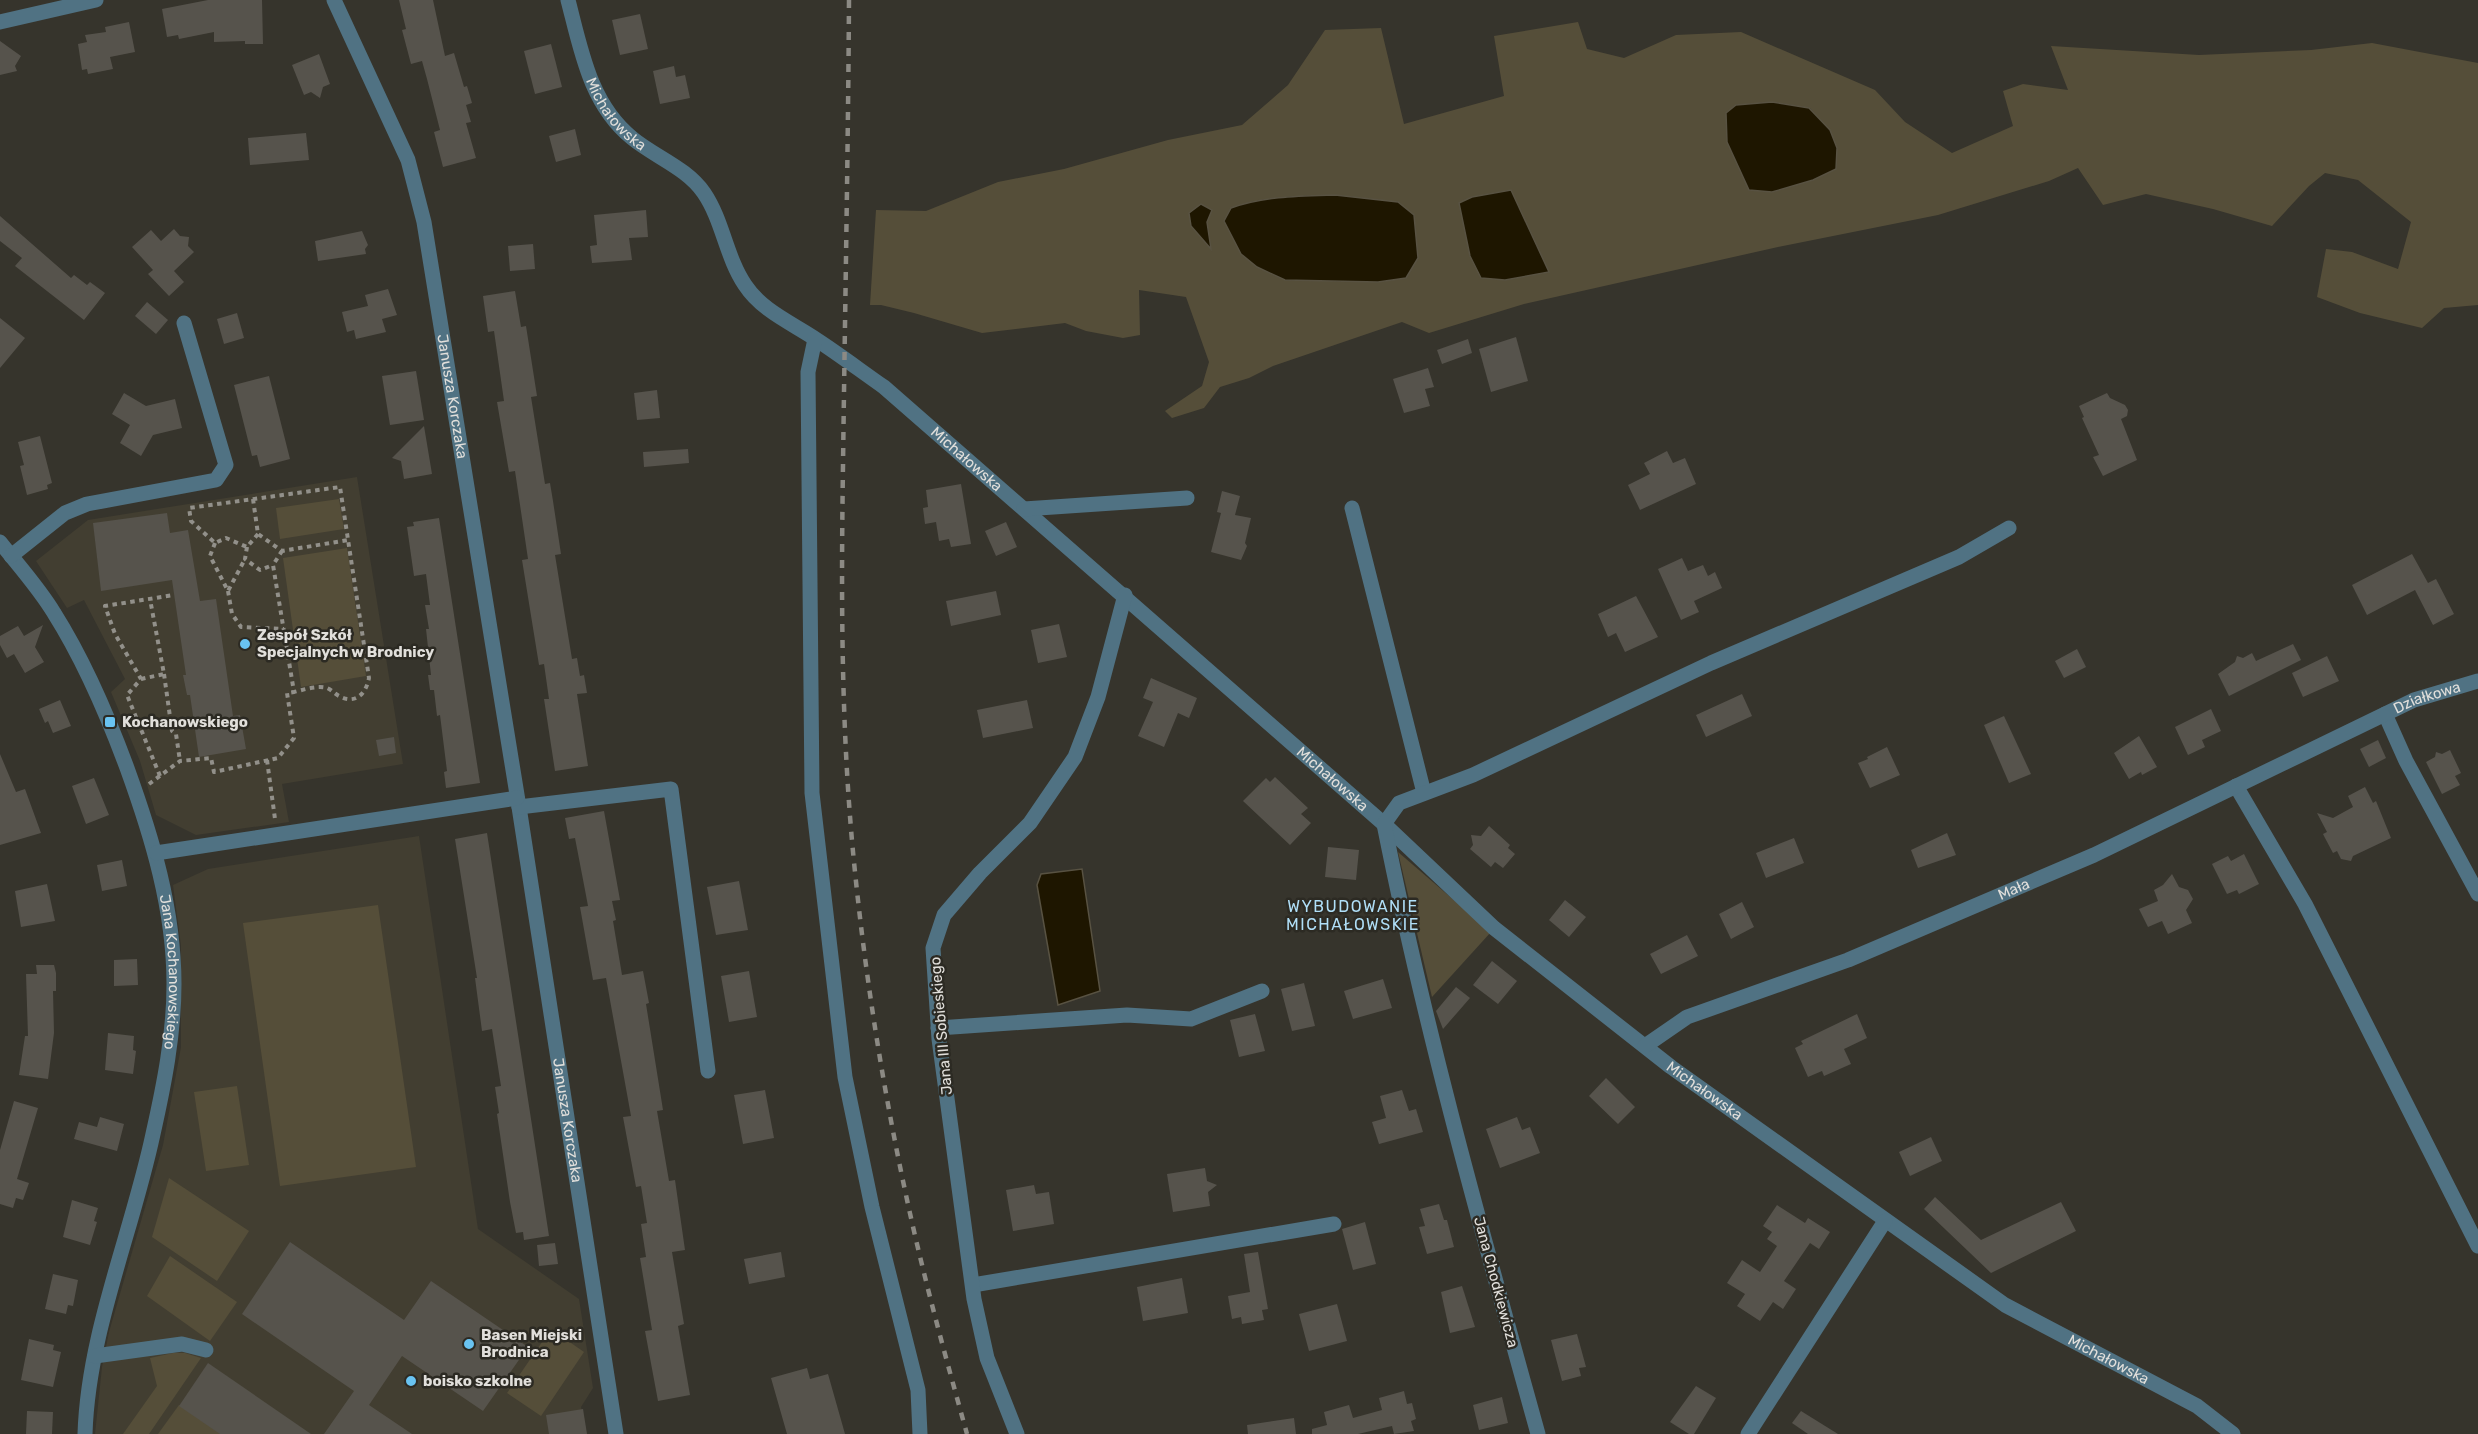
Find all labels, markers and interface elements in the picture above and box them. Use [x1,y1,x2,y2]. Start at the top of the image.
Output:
street label: Michałowska [582,75,650,155]
street label: Janusza Korczaka [433,333,471,460]
street label: Michałowska [927,423,1006,495]
place label: Zespół Szkół Specjalnych w Brodnicy [257,626,434,661]
marker: Zespół Szkół Specjalnych w Brodnicy [238,637,252,651]
street label: Działkowa [2390,678,2463,718]
place label: Kochanowskiego [122,713,248,731]
marker: Kochanowskiego [103,715,117,729]
street label: Michałowska [1293,743,1372,815]
street label: Mała [1995,875,2032,904]
street label: Jana Kochanowskiego [156,893,183,1051]
district label: WYBUDOWANIE MICHAŁOWSKIE [1286,897,1420,934]
street label: Jana III Sobieskiego [926,956,956,1096]
street label: Janusza Korczaka [549,1057,586,1184]
street label: Michałowska [1663,1058,1746,1124]
street label: Jana Chodkiewicza [1470,1215,1522,1349]
place label: Basen Miejski Brodnica [481,1326,582,1361]
street label: Michałowska [2065,1331,2152,1388]
marker: Basen Miejski Brodnica [462,1337,476,1351]
place label: boisko szkolne [423,1372,532,1390]
marker: boisko szkolne [404,1374,418,1388]

